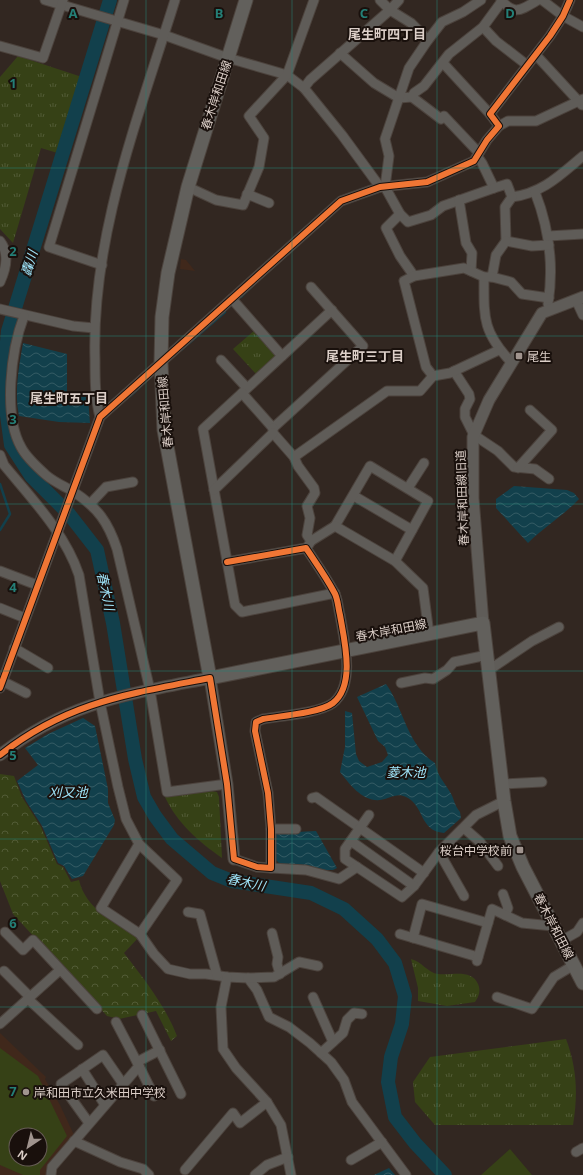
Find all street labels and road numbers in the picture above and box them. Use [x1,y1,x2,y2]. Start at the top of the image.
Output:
street label: 春木岸和田線 [197,58,235,132]
street label: 春木岸和田線 [153,375,177,449]
street label: 春木岸和田線旧道 [452,450,472,546]
street label: 春木岸和田線 [354,615,428,645]
street label: 春木岸和田線 [530,890,578,962]

